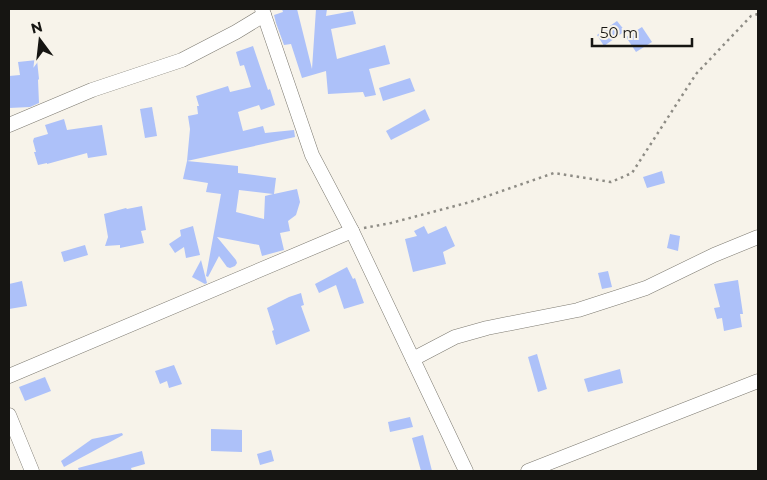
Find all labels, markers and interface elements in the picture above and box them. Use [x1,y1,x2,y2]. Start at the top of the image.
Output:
north arrow [15,15,65,65]
scale bar [592,15,692,47]
text: N [29,17,44,38]
text: 50 m [600,23,638,42]

